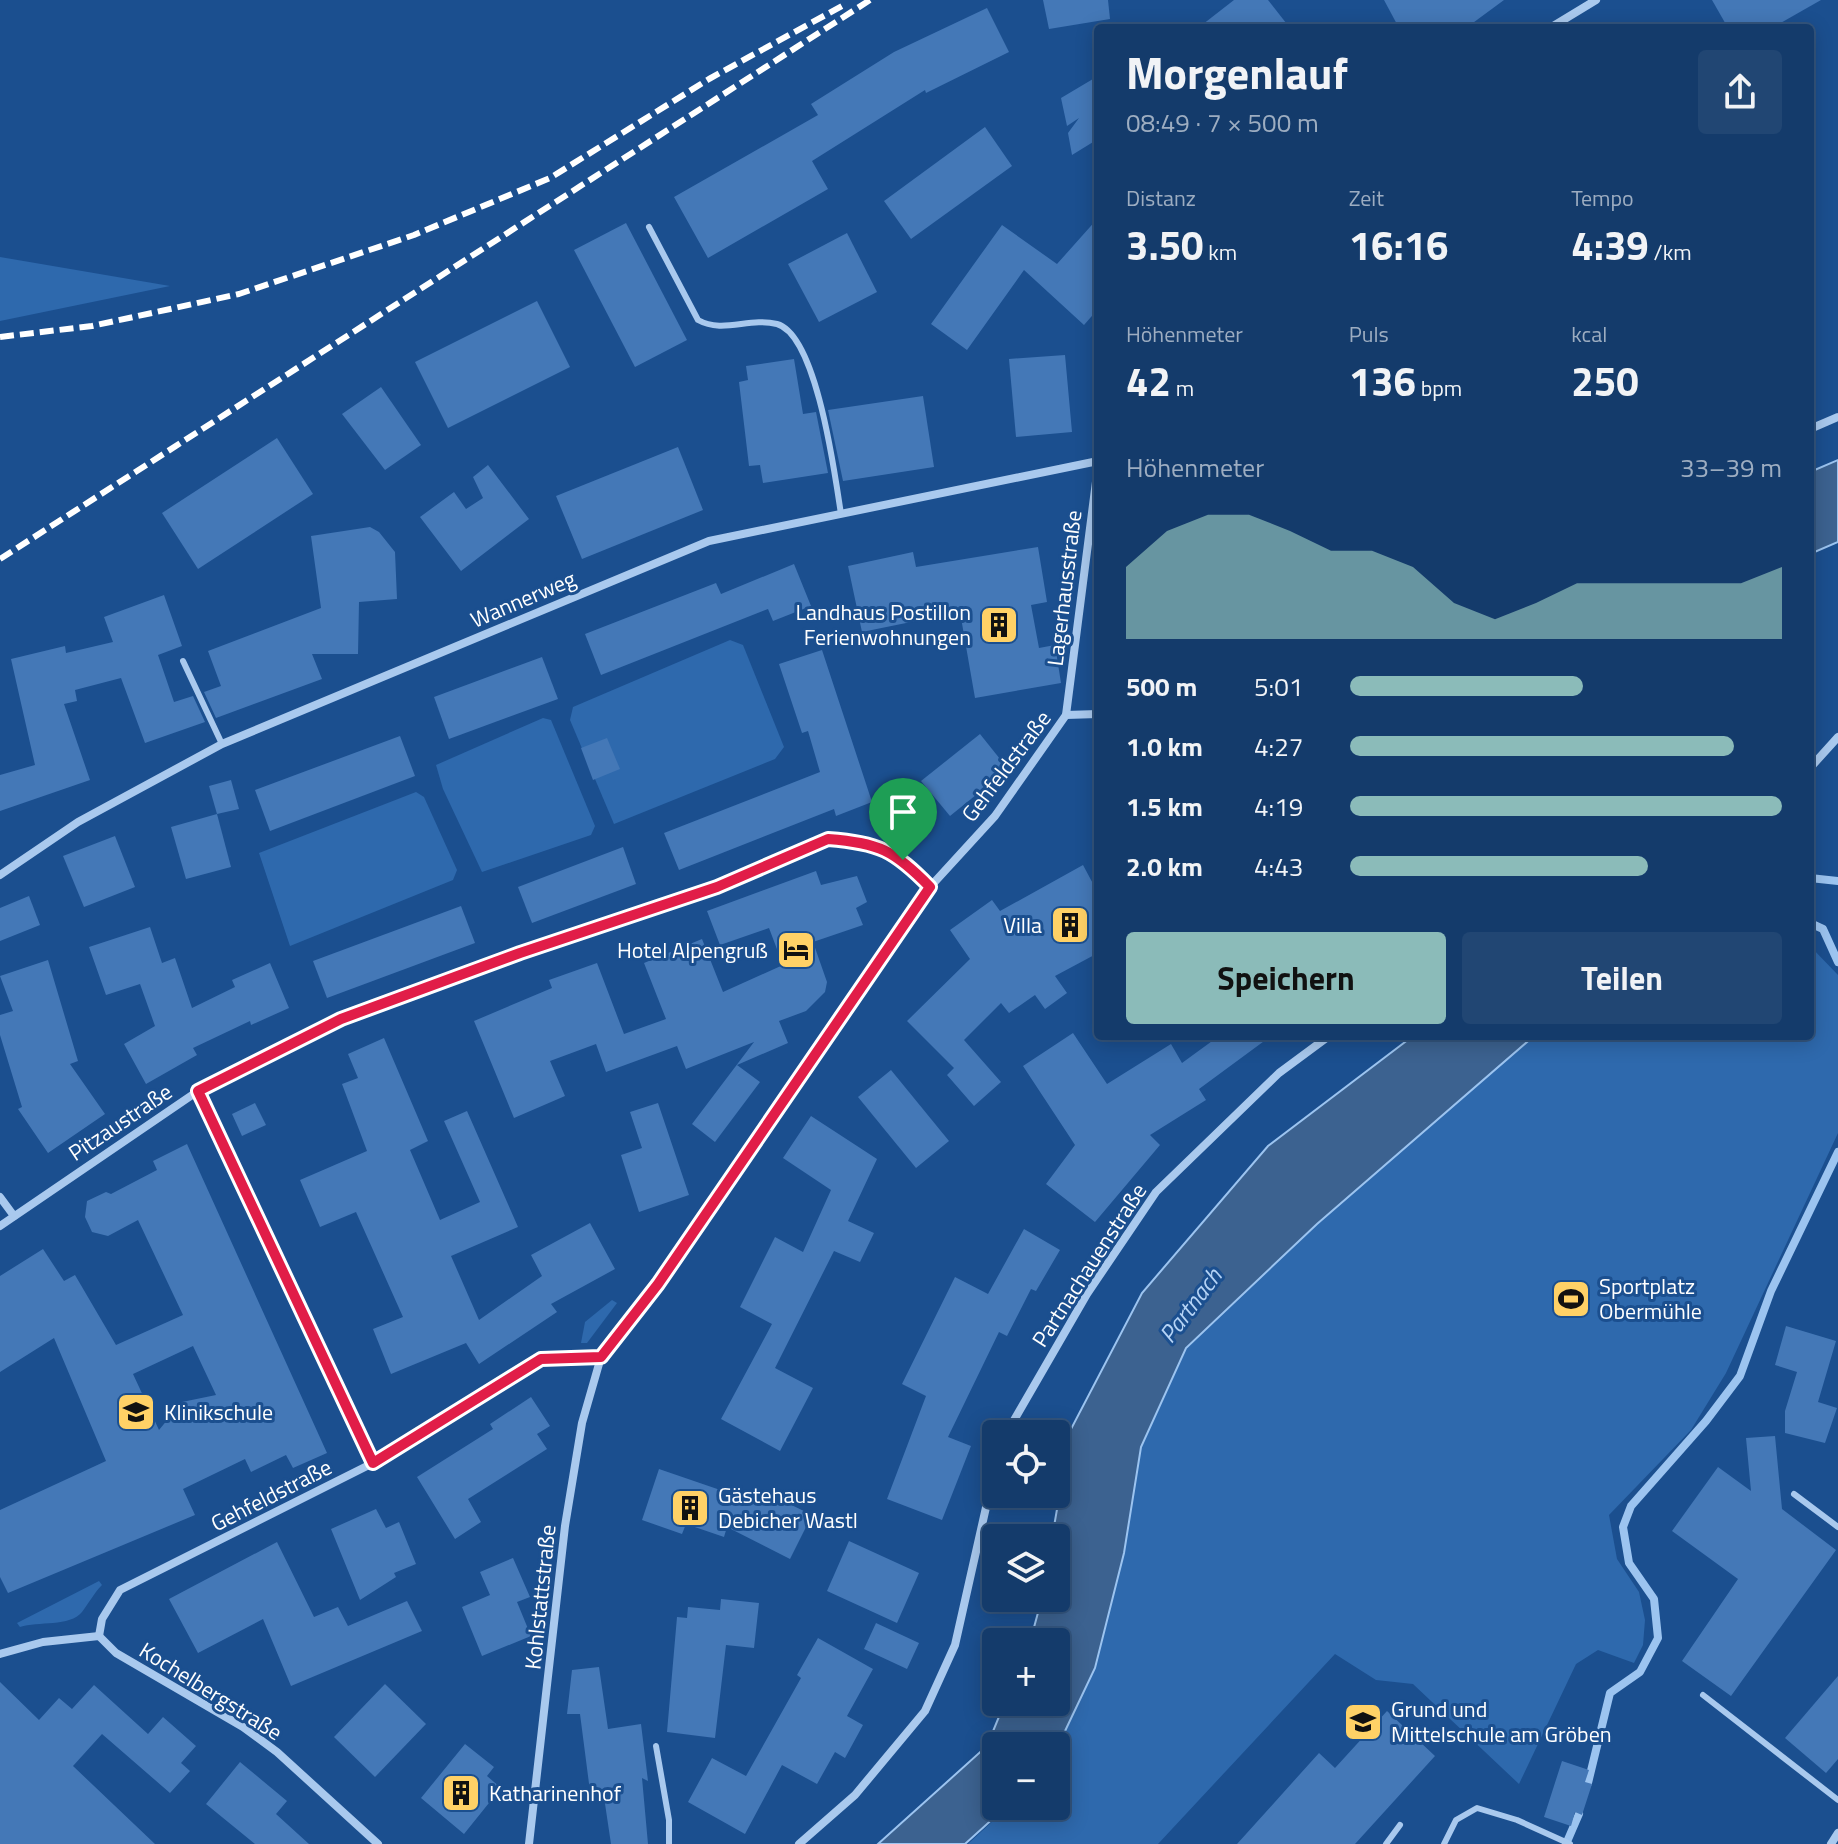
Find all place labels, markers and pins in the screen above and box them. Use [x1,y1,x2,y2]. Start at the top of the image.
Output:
place label: Landhaus Postillon Ferienwohnungen [795,595,971,654]
building icon: Landhaus Postillon Ferienwohnungen [978,604,1020,646]
pin [869,778,937,860]
building icon: Villa [1049,904,1091,946]
place label: Villa [1003,908,1042,942]
hotel icon: Hotel Alpengruß [775,929,817,971]
place label: Hotel Alpengruß [617,933,768,967]
place label: Sportplatz Obermühle [1599,1269,1702,1328]
sports icon: Sportplatz Obermühle [1550,1278,1592,1320]
school or university icon: Klinikschule [115,1391,157,1433]
place label: Klinikschule [164,1395,273,1429]
place label: Gästehaus Debicher Wastl [718,1478,858,1537]
building icon: Gästehaus Debicher Wastl [669,1487,711,1529]
place label: Grund und Mittelschule am Gröben [1391,1692,1612,1751]
school or university icon: Grund und Mittelschule am Gröben [1342,1701,1384,1743]
building icon: Katharinenhof [440,1772,482,1814]
place label: Katharinenhof [489,1776,622,1810]

